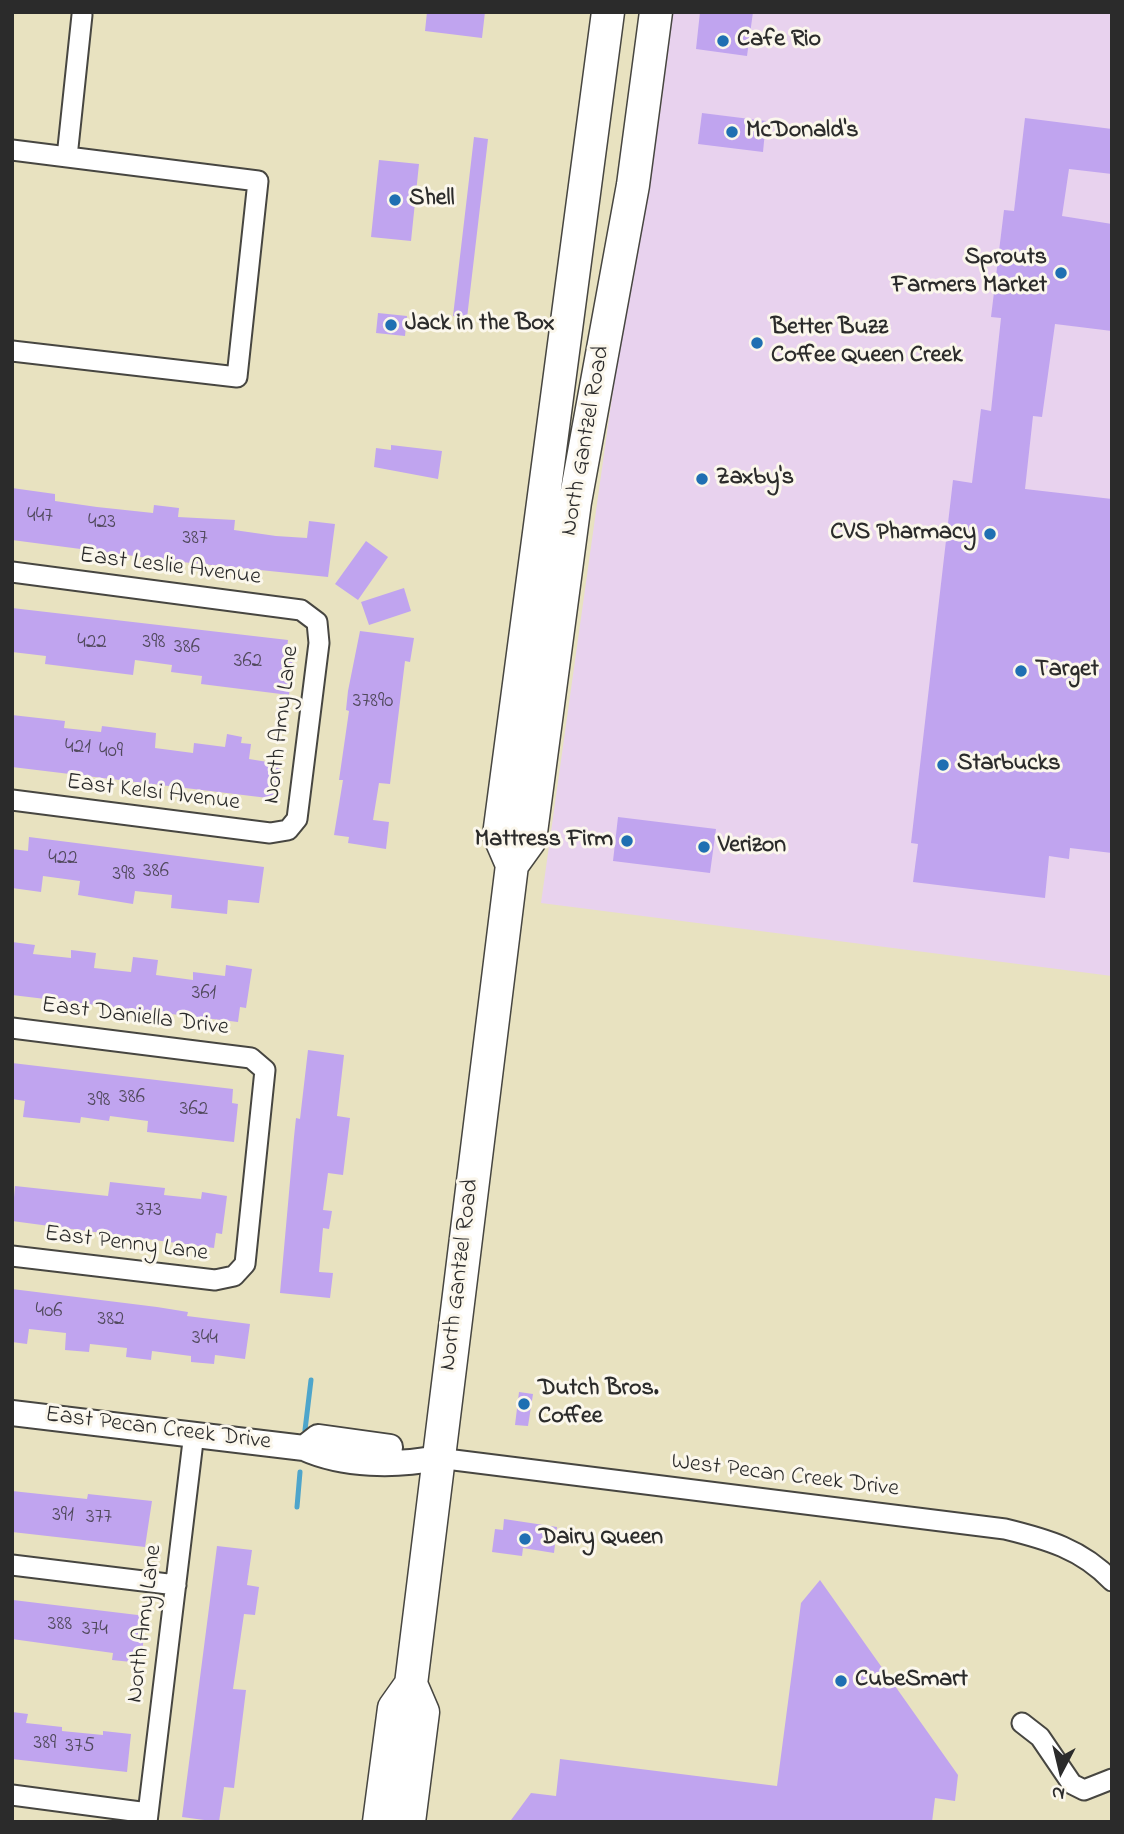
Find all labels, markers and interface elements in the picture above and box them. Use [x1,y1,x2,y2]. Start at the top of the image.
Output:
place label: Cafe Rio [737,27,821,55]
marker: Cafe Rio [715,33,731,49]
place label: McDonald's [746,118,858,146]
marker: McDonald's [724,124,740,140]
place label: Shell [409,186,455,214]
marker: Shell [387,192,403,208]
place label: Sprouts Farmers Market [892,245,1047,301]
marker: Sprouts Farmers Market [1053,265,1069,281]
place label: Jack in the Box [405,311,555,339]
place label: Better Buzz Coffee Queen Creek [771,315,962,371]
marker: Jack in the Box [383,317,399,333]
marker: Better Buzz Coffee Queen Creek [749,335,765,351]
street label: North Gantzel Road [556,344,618,538]
place label: Zaxby's [716,465,794,493]
marker: Zaxby's [694,471,710,487]
house number: 447 [27,505,53,531]
house number: 423 [88,511,116,537]
place label: CVS Pharmacy [830,520,976,548]
marker: CVS Pharmacy [982,526,998,542]
house number: 387 [182,527,208,553]
street label: East Leslie Avenue [78,543,262,593]
house number: 422 [77,631,107,657]
house number: 398 [143,631,165,657]
house number: 386 [174,636,200,662]
street label: North Amy Lane [259,644,307,806]
house number: 362 [234,650,262,676]
place label: Target [1035,657,1099,685]
marker: Target [1013,663,1029,679]
house number: 37890 [353,690,393,716]
house number: 421 [65,736,91,762]
house number: 409 [99,740,123,766]
place label: Starbucks [957,751,1061,779]
marker: Starbucks [935,757,951,773]
street label: East Kelsi Avenue [65,769,241,819]
place label: Mattress Firm [475,827,613,855]
marker: Mattress Firm [619,833,635,849]
place label: Verizon [718,833,786,861]
marker: Verizon [696,839,712,855]
house number: 422 [48,847,78,873]
house number: 386 [143,860,169,886]
house number: 398 [113,863,135,889]
house number: 361 [192,982,216,1008]
street label: East Daniella Drive [40,992,230,1044]
house number: 386 [119,1086,145,1112]
house number: 398 [88,1089,110,1115]
house number: 362 [180,1098,208,1124]
street label: North Gantzel Road [435,1178,487,1372]
house number: 373 [136,1199,162,1225]
street label: East Penny Lane [43,1221,209,1269]
house number: 406 [36,1300,62,1326]
house number: 382 [98,1308,124,1334]
house number: 344 [192,1327,218,1353]
place label: Dutch Bros. Coffee [538,1376,659,1432]
marker: Dutch Bros. Coffee [516,1396,532,1412]
street label: East Pecan Creek Drive [43,1402,273,1458]
street label: West Pecan Creek Drive [670,1449,900,1505]
house number: 391 [52,1504,74,1530]
house number: 377 [86,1506,112,1532]
place label: Dairy Queen [539,1525,663,1553]
marker: Dairy Queen [517,1531,533,1547]
street label: North Amy Lane [122,1543,170,1705]
house number: 388 [48,1613,72,1639]
house number: 374 [82,1618,108,1644]
place label: CubeSmart [855,1667,968,1695]
marker: CubeSmart [833,1673,849,1689]
house number: 389 [34,1732,56,1758]
house number: 375 [65,1735,95,1761]
north arrow [1026,1736,1096,1806]
text: N [1050,1778,1066,1807]

